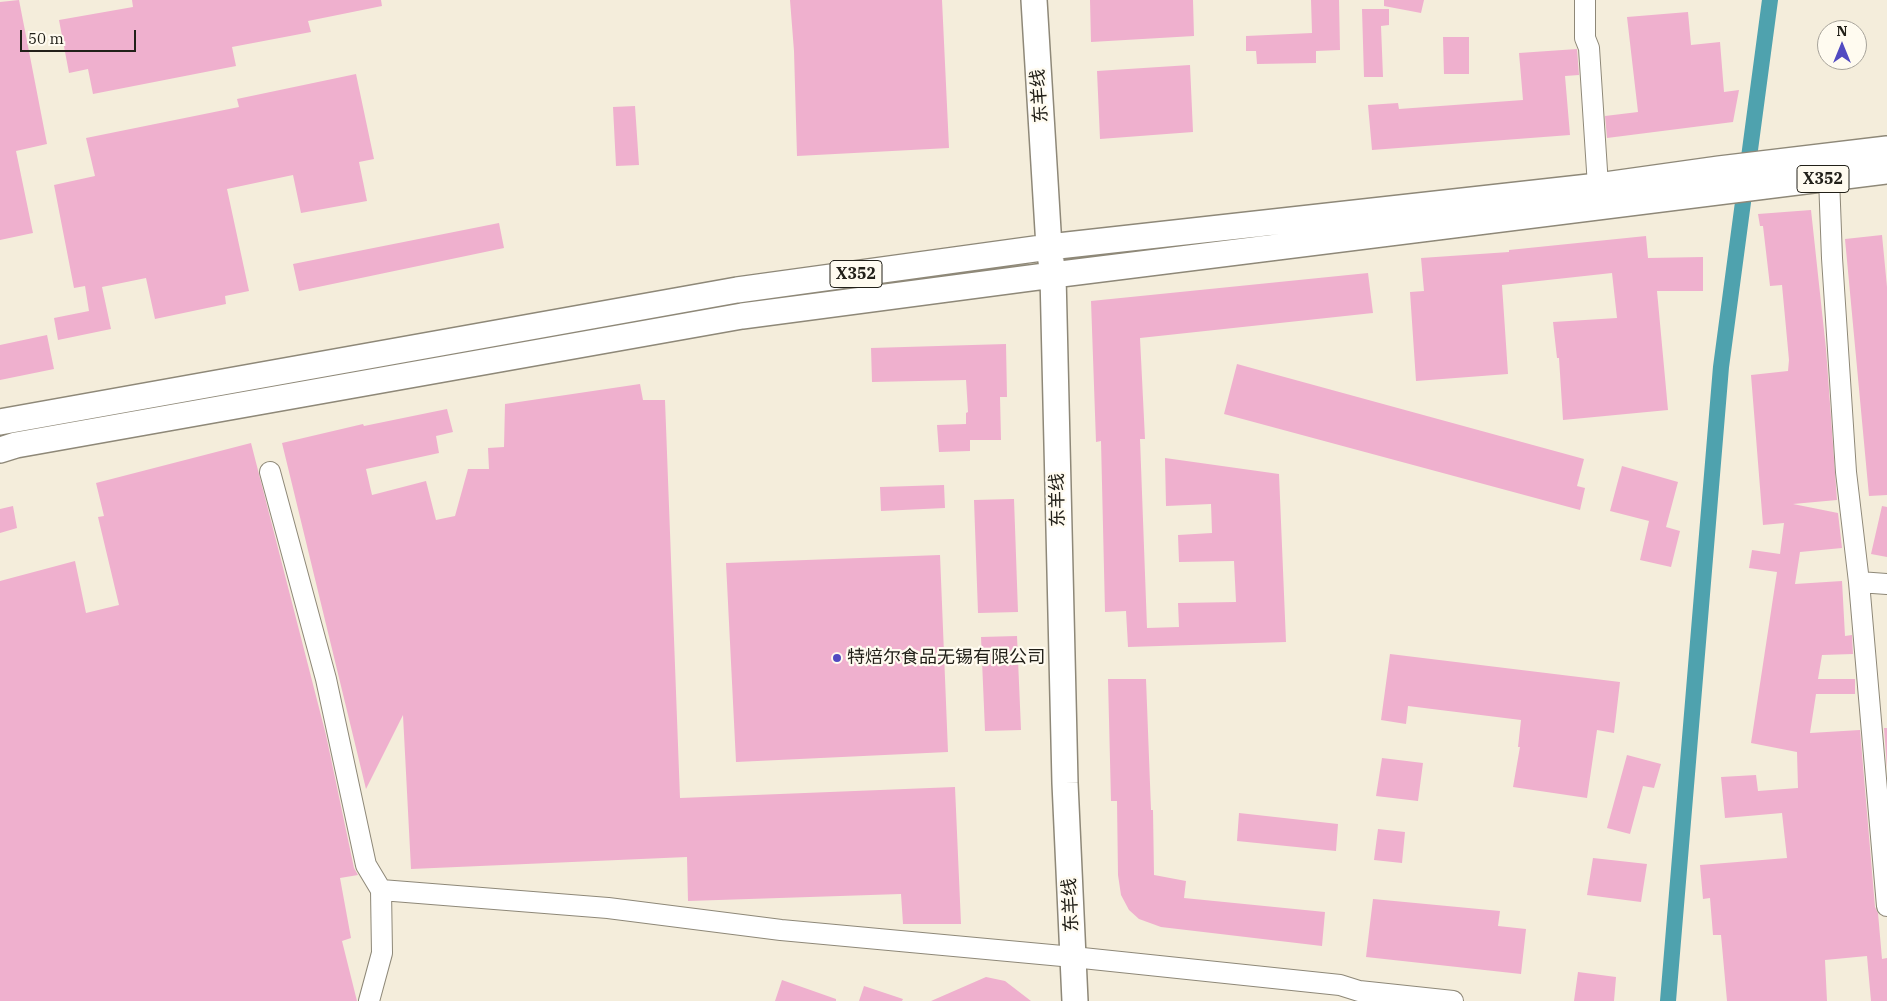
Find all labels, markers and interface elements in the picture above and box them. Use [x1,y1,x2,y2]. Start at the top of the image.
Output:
scale bar [22,20,139,52]
north arrow [1817,20,1867,70]
text: N [1836,22,1848,40]
text: 50 m [28,29,64,48]
street label: 东羊线 [1027,68,1053,124]
road number: X352 [1797,165,1849,192]
road number: X352 [830,260,882,288]
street label: 东羊线 [1047,473,1069,527]
place label: 特焙尔食品无锡有限公司 [847,647,1045,669]
marker: 特焙尔食品无锡有限公司 [831,652,843,664]
street label: 东羊线 [1059,877,1083,933]

